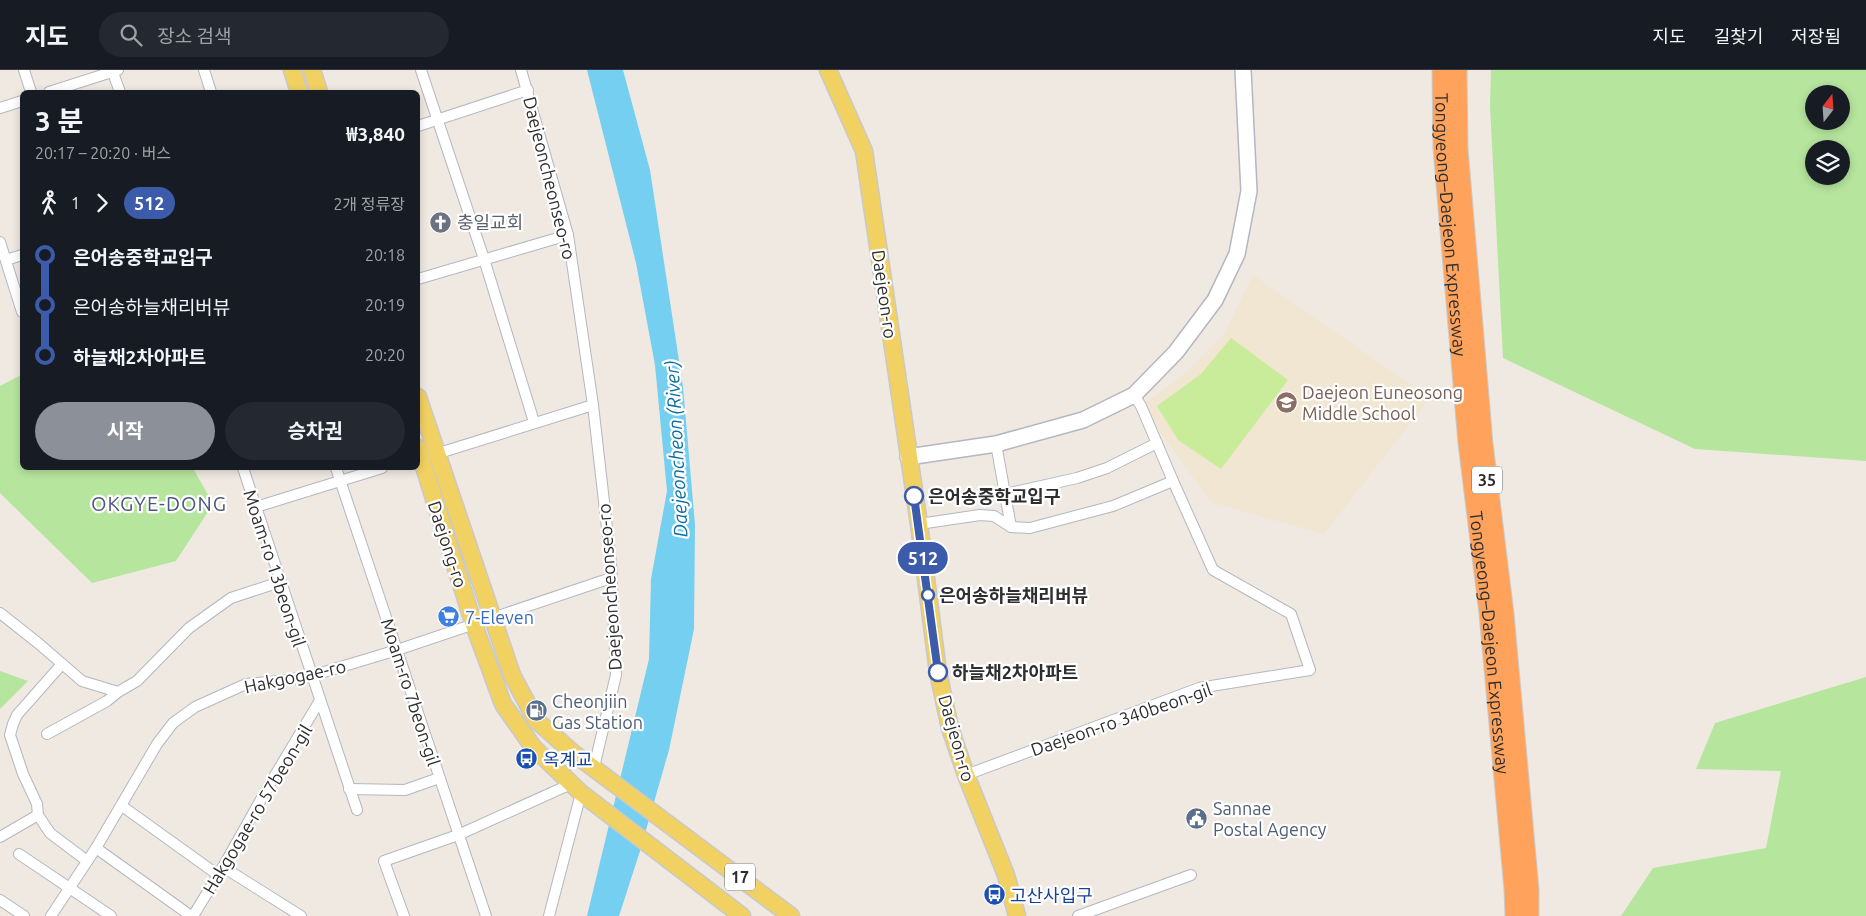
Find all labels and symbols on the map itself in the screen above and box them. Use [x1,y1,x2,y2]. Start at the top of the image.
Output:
north arrow [1805,85,1850,130]
street label: Tongyeong–Daejeon Expressway [1432,93,1471,358]
street label: Daejeoncheonseo-ro [520,94,580,262]
church icon: 충일교회 [429,210,453,234]
place label: 충일교회 [457,212,523,232]
street label: Daejeon-ro [869,248,901,340]
water label: Daejeoncheon (River) [660,360,692,538]
place label: Daejeon Euneosong Middle School [1302,382,1463,423]
school or university icon: Daejeon Euneosong Middle School [1274,390,1298,414]
road number: 35 [1472,466,1502,494]
marker: 은어송중학교입구 [904,486,924,506]
place label: 은어송중학교입구 [928,486,1060,506]
street label: Moam-ro 13beon-gil [240,487,310,649]
district label: OKGYE-DONG [91,492,227,515]
street label: Daejong-ro [425,498,471,590]
street label: Daejeoncheonseo-ro [593,503,625,671]
street label: Tongyeong–Daejeon Expressway [1467,510,1514,775]
line badge: 512 [894,542,952,574]
place label: 은어송하늘채리버뷰 [939,585,1088,605]
marker: 은어송하늘채리버뷰 [921,588,935,602]
supermarket icon: 7-Eleven [437,605,461,629]
place label: 7-Eleven [465,607,534,627]
street label: Moam-ro 7beon-gil [378,616,444,768]
street label: Hakgogae-ro [242,655,348,697]
marker: 하늘채2차아파트 [928,662,948,682]
place label: 하늘채2차아파트 [952,662,1078,682]
street label: Daejeon-ro 340beon-gil [1028,679,1214,759]
place label: Cheonjiin Gas Station [552,691,643,732]
street label: Daejeon-ro [935,692,979,784]
fuel station icon: Cheonjiin Gas Station [524,699,548,723]
street label: Hakgogae-ro 57beon-gil [199,721,316,897]
bus stop icon: 옥계교 [515,747,539,771]
place label: 옥계교 [543,749,593,769]
place label: Sannae Postal Agency [1213,798,1327,839]
public building icon: Sannae Postal Agency [1185,806,1209,830]
road number: 17 [725,864,755,890]
bus stop icon: 고산사입구 [982,883,1006,907]
place label: 고산사입구 [1010,885,1093,905]

